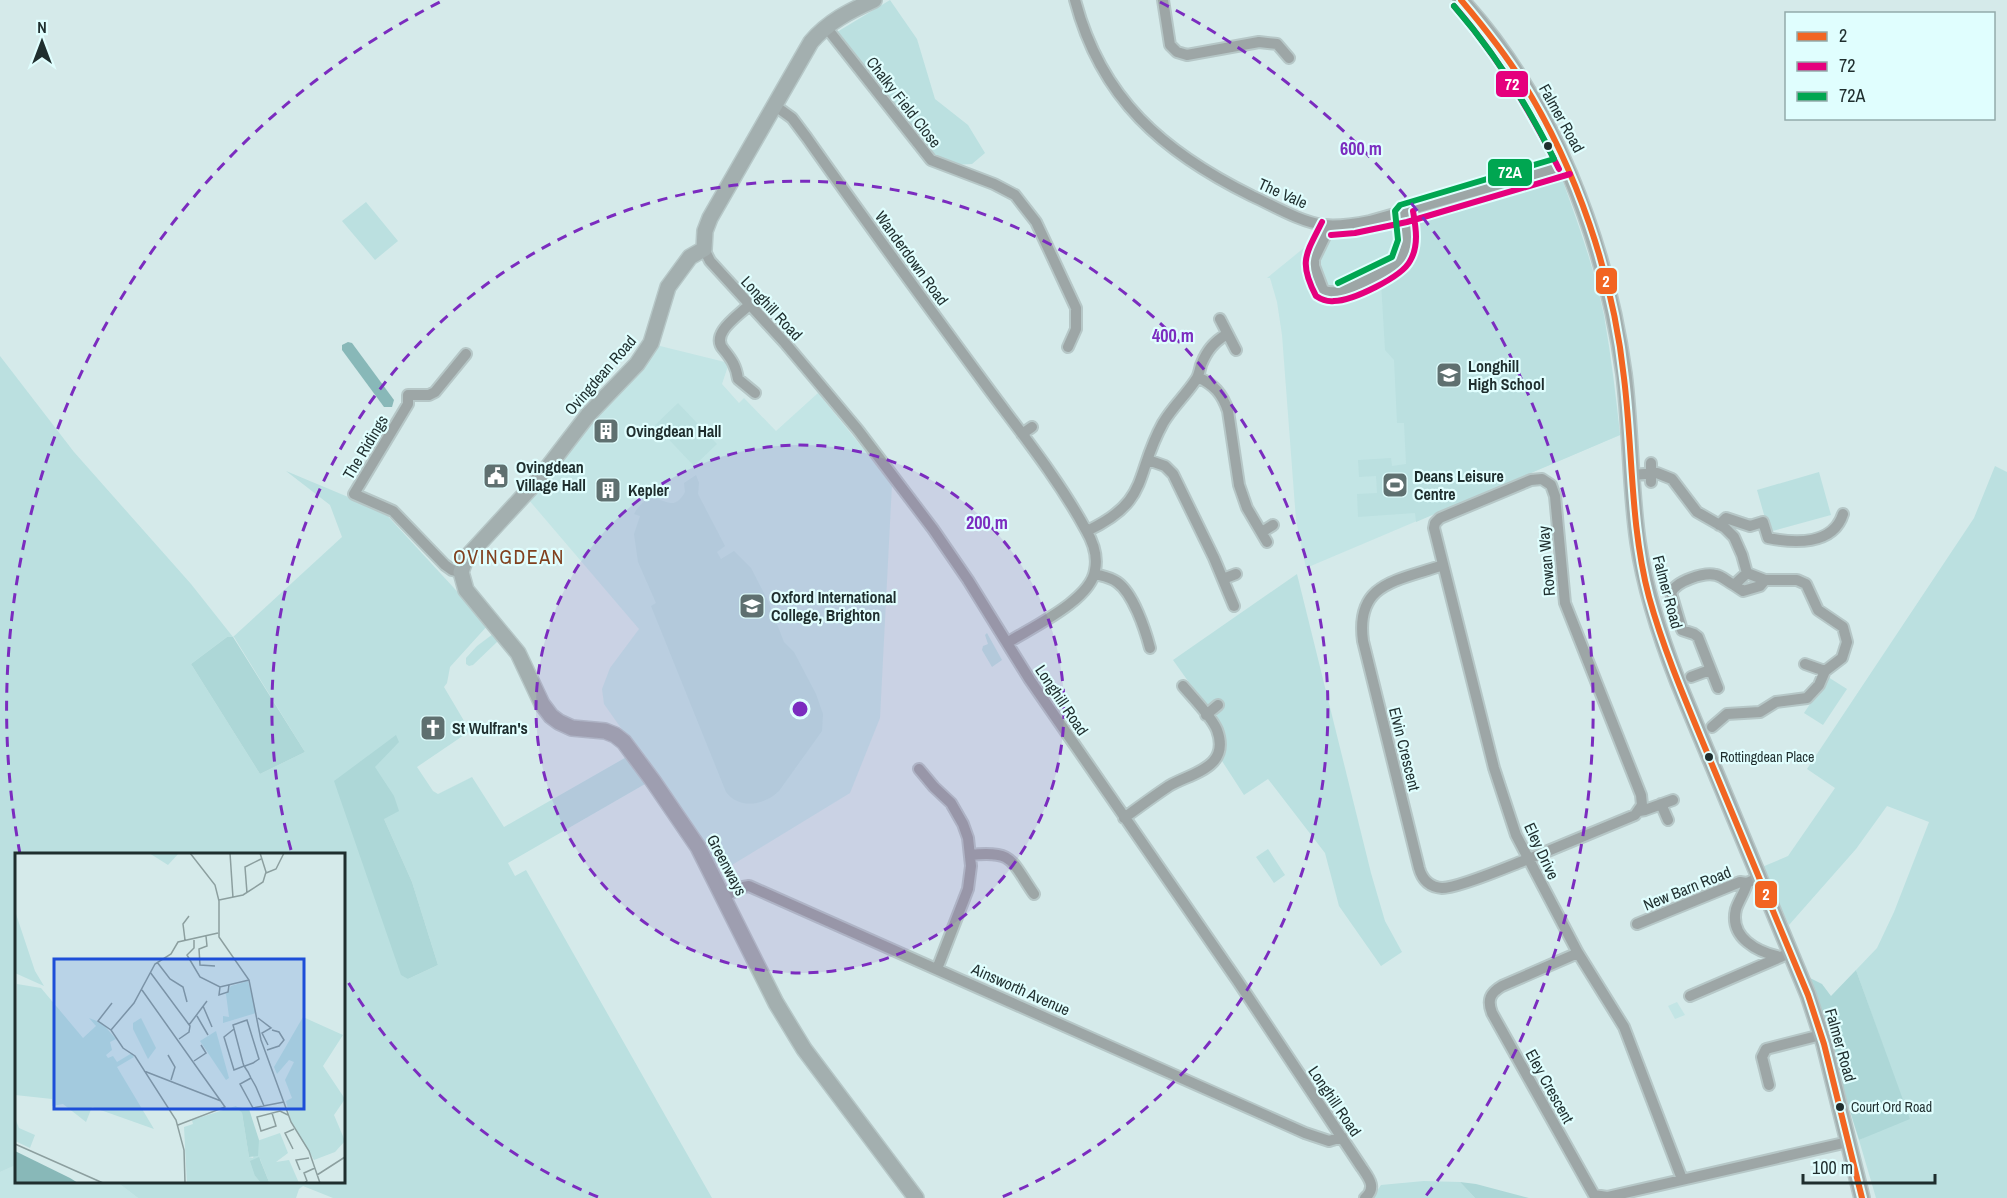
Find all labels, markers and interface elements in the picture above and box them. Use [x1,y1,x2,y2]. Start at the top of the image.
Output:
north arrow [12,12,72,72]
legend [1785,12,1995,120]
text: N [37,16,47,38]
text: 2 [1839,23,1847,48]
street label: Chalky Field Close [861,52,947,152]
text: 72 [1839,53,1855,78]
line badge: 72 [1495,70,1529,98]
text: 72 [1505,73,1519,95]
street label: Falmer Road [1534,80,1590,156]
text: 72A [1839,83,1865,108]
text: 600 m [1340,136,1382,161]
unlabelled marker [1542,140,1554,152]
line badge: 72A [1487,158,1533,187]
text: 72A [1498,161,1523,183]
street label: The Vale [1255,172,1311,214]
street label: Wanderdown Road [870,206,954,310]
line badge: 2 [1595,267,1618,295]
text: 2 [1602,270,1610,292]
street label: Longhill Road [736,271,808,345]
text: 400 m [1152,323,1194,348]
street label: Ovingdean Road [559,330,641,420]
place label: Longhill High School [1468,355,1545,395]
school or university icon: Longhill High School [1434,360,1464,390]
street label: The Ridings [337,411,393,483]
building icon: Ovingdean Hall [591,416,621,446]
place label: Ovingdean Hall [626,420,722,442]
place label: Ovingdean Village Hall [516,456,586,496]
public building icon: Ovingdean Village Hall [481,461,511,491]
place label: Deans Leisure Centre [1414,465,1504,505]
sports icon: Deans Leisure Centre [1380,470,1410,500]
building icon: Kepler [593,475,623,505]
place label: Kepler [628,479,670,501]
text: 200 m [966,510,1008,535]
street label: Rowan Way [1532,525,1560,597]
district label: OVINGDEAN [453,543,565,570]
street label: Falmer Road [1648,553,1688,631]
place label: Oxford International College, Brighton [771,586,896,626]
school or university icon: Oxford International College, Brighton [737,591,767,621]
street label: Longhill Road [1030,660,1094,740]
centre of rings [790,699,810,719]
street label: Elvin Crescent [1384,705,1426,793]
church icon: St Wulfran's [418,713,448,743]
place label: St Wulfran's [452,717,528,739]
place label: Rottingdean Place [1720,748,1814,766]
marker: Rottingdean Place [1703,751,1715,763]
street label: Eley Drive [1519,819,1565,883]
street label: Greenways [702,831,752,899]
inset map [15,853,345,1183]
street label: New Barn Road [1640,860,1734,916]
line badge: 2 [1754,880,1778,909]
text: 2 [1762,883,1770,905]
street label: Ainsworth Avenue [967,957,1074,1021]
street label: Falmer Road [1820,1006,1862,1084]
street label: Eley Crescent [1521,1045,1580,1127]
street label: Longhill Road [1303,1061,1367,1141]
place label: Court Ord Road [1851,1098,1932,1116]
marker: Court Ord Road [1834,1101,1846,1113]
scale bar [1803,1147,1935,1185]
text: 100 m [1812,1155,1853,1180]

